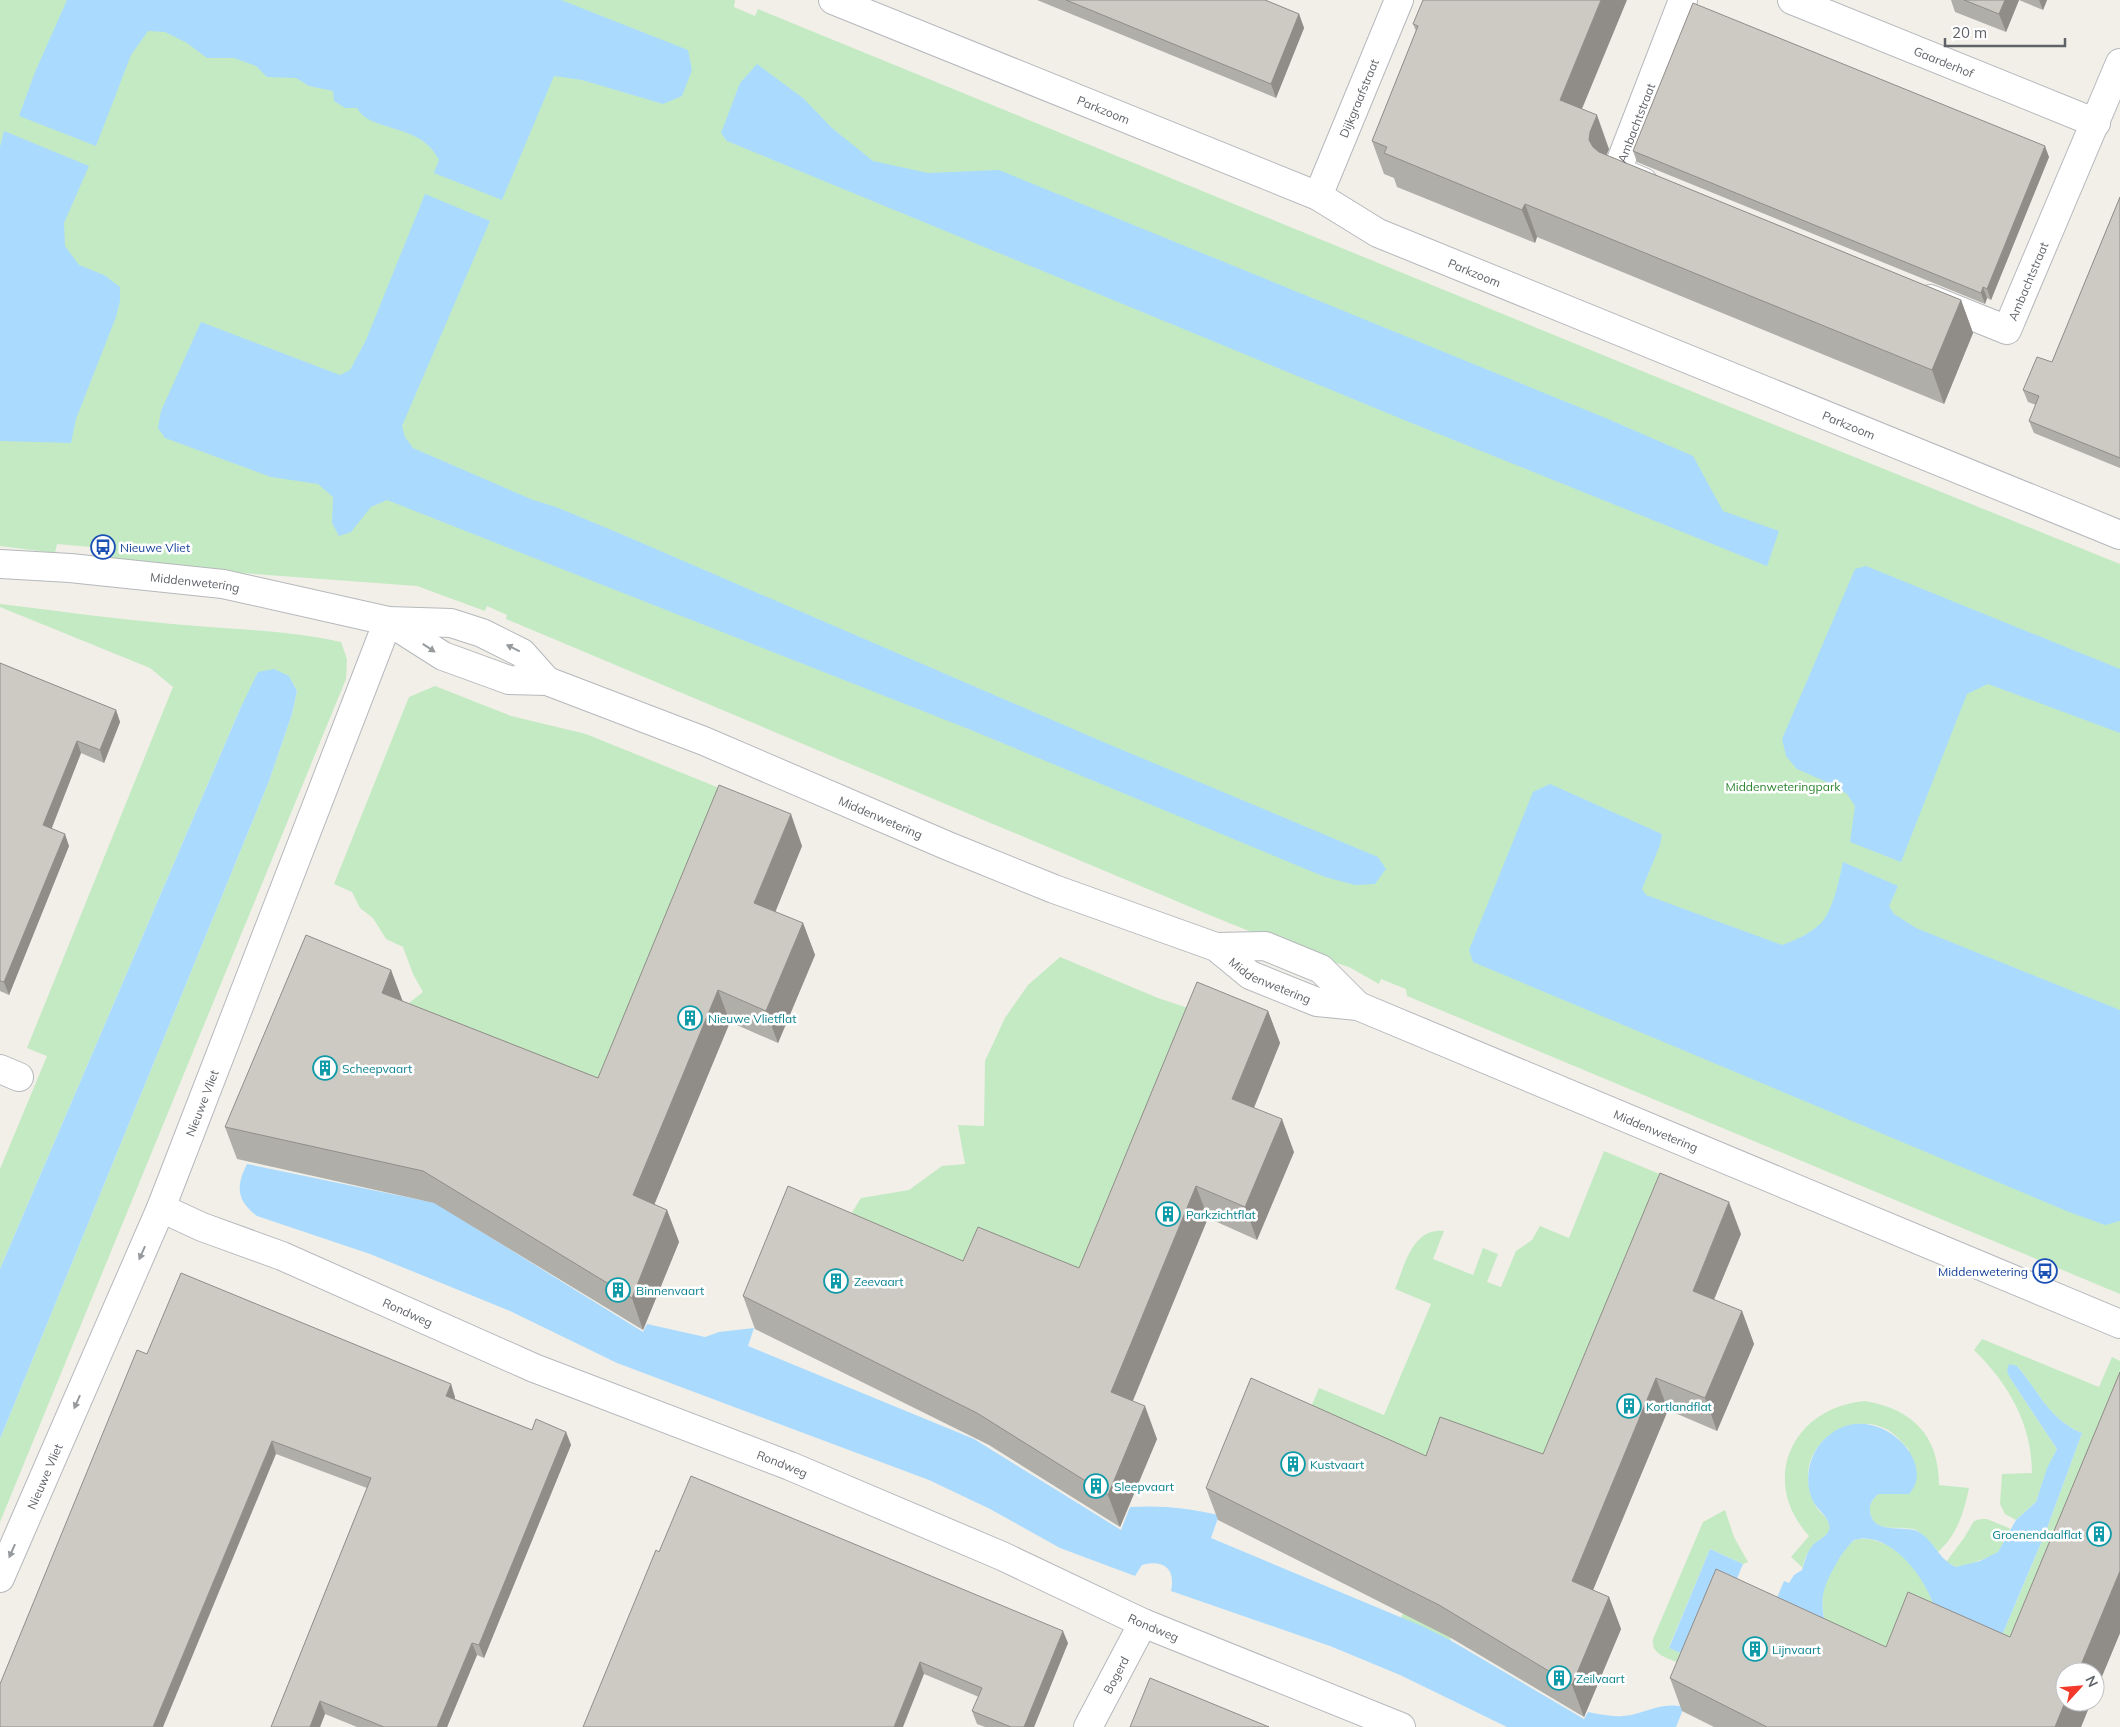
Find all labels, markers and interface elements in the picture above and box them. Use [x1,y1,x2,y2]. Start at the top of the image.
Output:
scale bar [1945,15,2065,47]
text: 20 m [1952,23,1987,42]
street label: Gaarderhof [1912,43,1977,81]
street label: Dijkgraafstraat [1336,56,1381,140]
street label: Ambachtstraat [1614,81,1658,165]
street label: Parkzoom [1075,92,1132,127]
street label: Ambachtstraat [2004,240,2051,323]
street label: Parkzoom [1446,255,1503,290]
street label: Parkzoom [1820,407,1877,442]
bus stop icon: Nieuwe Vliet [90,534,116,560]
place label: Nieuwe Vliet [120,540,190,555]
street label: Middenwetering [150,569,241,595]
one-way arrow [423,643,436,652]
one-way arrow [506,644,520,652]
park label: Middenweteringpark [1726,779,1841,794]
street label: Middenwetering [836,792,925,842]
street label: Middenwetering [1226,953,1313,1006]
building icon: Nieuwe Vlietflat [677,1005,703,1031]
place label: Nieuwe Vlietflat [708,1011,796,1026]
building icon: Scheepvaart [312,1055,338,1081]
place label: Scheepvaart [342,1061,412,1076]
street label: Nieuwe Vliet [182,1068,221,1139]
street label: Middenwetering [1612,1106,1700,1155]
building icon: Parkzichtflat [1155,1201,1181,1227]
place label: Parkzichtflat [1186,1207,1256,1222]
one-way arrow [137,1246,145,1260]
bus stop icon: Middenwetering [2032,1258,2058,1284]
place label: Middenwetering [1938,1264,2028,1279]
building icon: Zeevaart [823,1268,849,1294]
place label: Zeevaart [854,1274,903,1289]
building icon: Binnenvaart [605,1277,631,1303]
place label: Binnenvaart [636,1283,704,1298]
street label: Rondweg [380,1294,435,1330]
building icon: Kortlandflat [1616,1393,1642,1419]
one-way arrow [72,1395,80,1409]
place label: Kortlandflat [1646,1399,1712,1414]
street label: Nieuwe Vliet [23,1441,65,1511]
street label: Rondweg [755,1447,810,1480]
building icon: Kustvaart [1280,1451,1306,1477]
place label: Kustvaart [1310,1457,1364,1472]
building icon: Sleepvaart [1083,1473,1109,1499]
place label: Sleepvaart [1114,1479,1174,1494]
building icon: Groenendaalflat [2086,1521,2112,1547]
place label: Groenendaalflat [1992,1527,2082,1542]
one-way arrow [7,1544,15,1558]
street label: Rondweg [1126,1610,1181,1644]
building icon: Lijnvaart [1742,1636,1768,1662]
place label: Lijnvaart [1772,1642,1821,1657]
street label: Bogerd [1100,1654,1132,1696]
north arrow [2055,1662,2105,1712]
building icon: Zeilvaart [1546,1665,1572,1691]
place label: Zeilvaart [1576,1671,1625,1686]
text: N [2081,1673,2102,1690]

